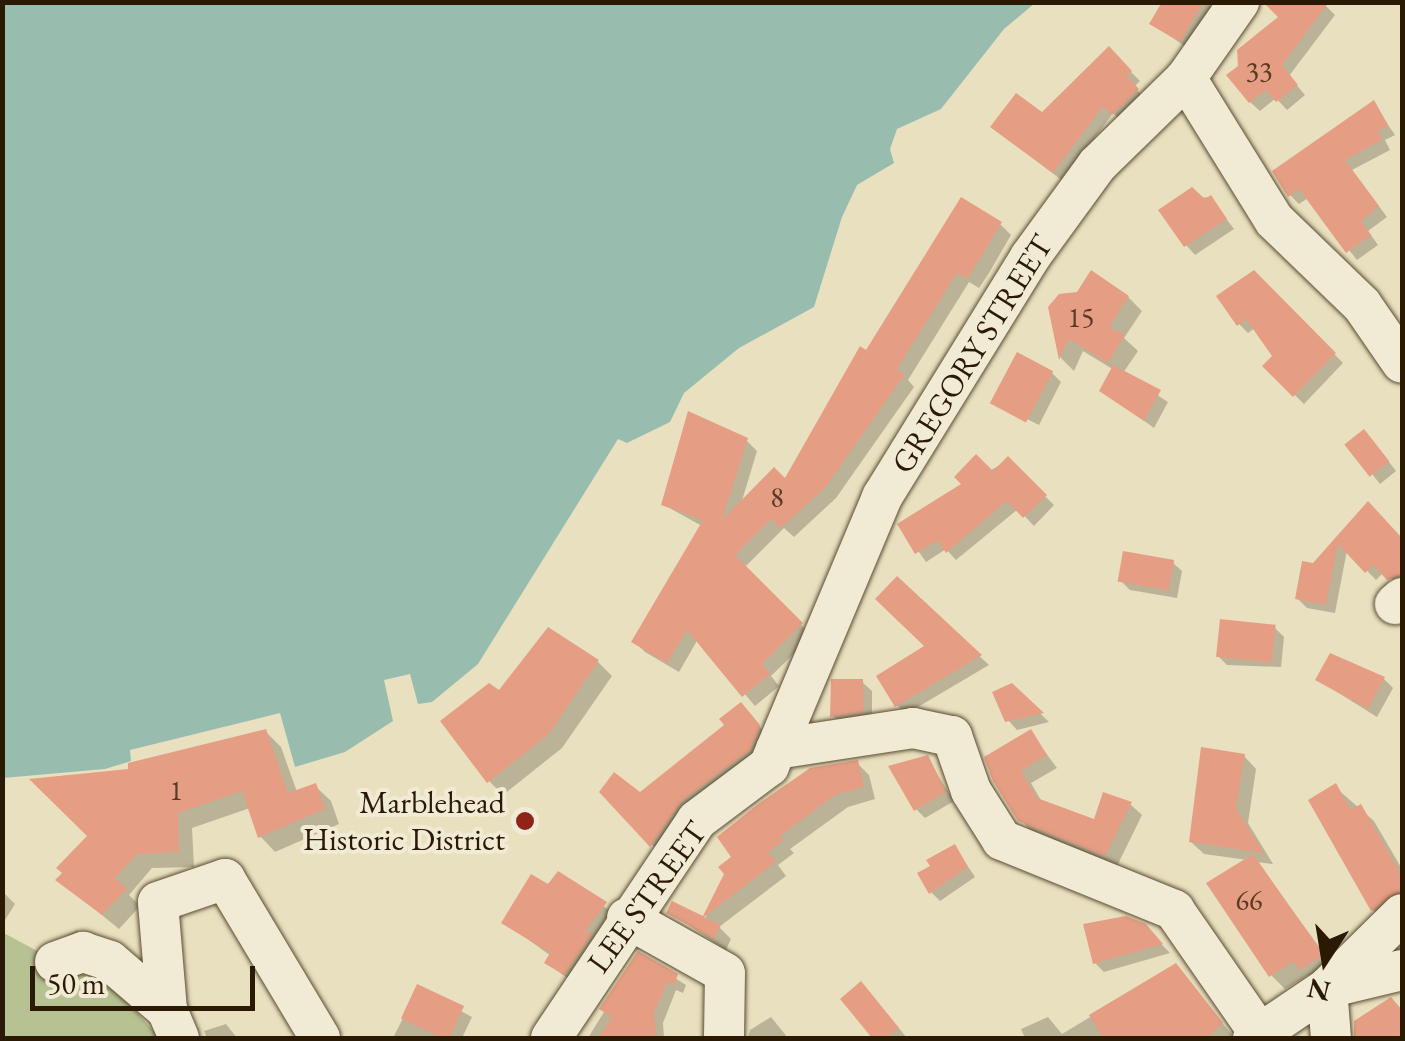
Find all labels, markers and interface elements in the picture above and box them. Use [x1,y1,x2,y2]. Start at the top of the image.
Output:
house number: 33 [1246,54,1272,88]
street label: GREGORY STREET [883,228,1061,480]
house number: 15 [1068,300,1094,334]
house number: 8 [770,480,784,514]
house number: 1 [169,773,183,807]
place label: Marblehead Historic District [303,784,505,859]
marker: Marblehead Historic District [514,810,536,832]
street label: LEE STREET [579,814,715,980]
house number: 66 [1236,883,1262,917]
north arrow [1275,911,1375,1011]
scale bar [35,946,260,1008]
text: 50 m [47,964,105,1003]
text: N [1304,970,1334,1010]

